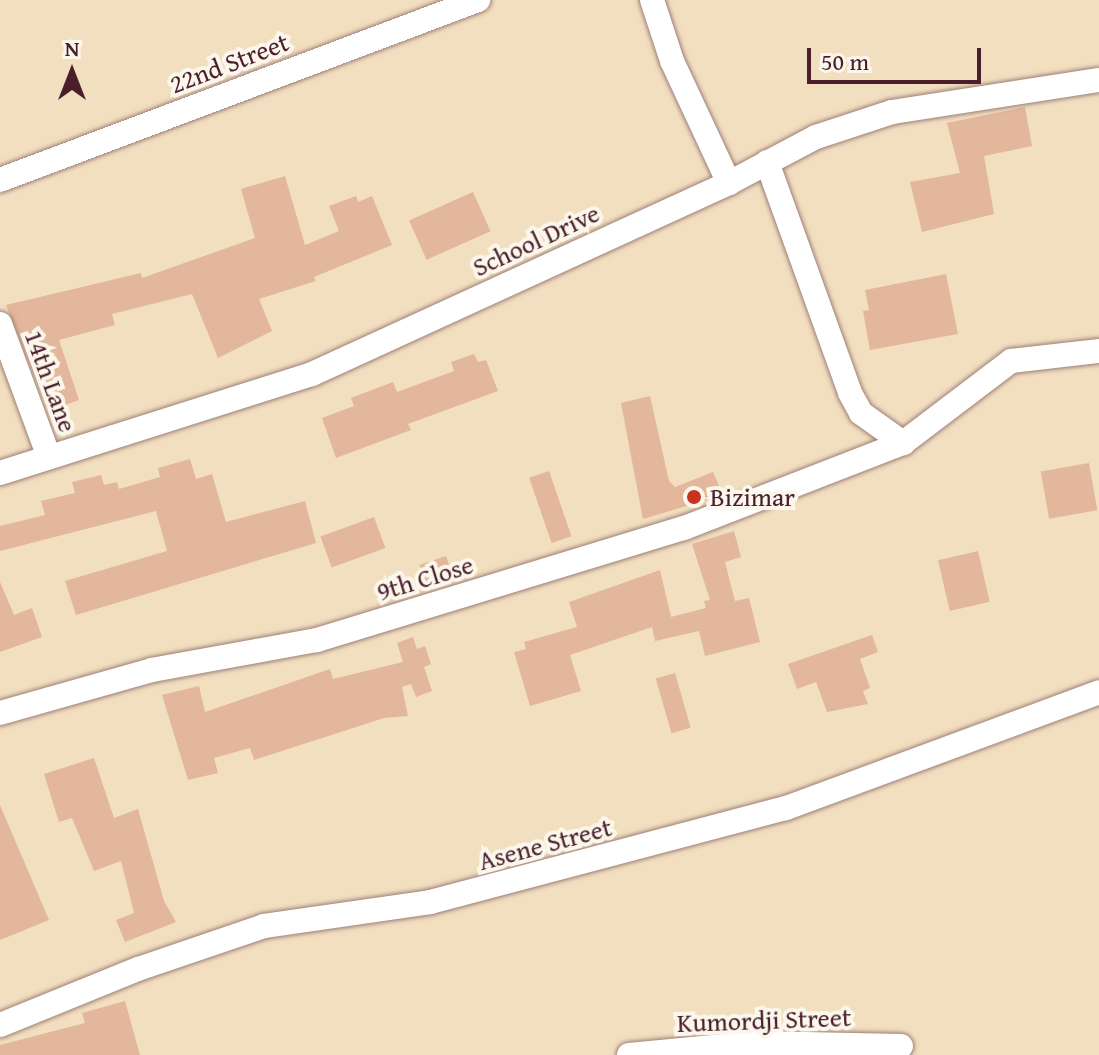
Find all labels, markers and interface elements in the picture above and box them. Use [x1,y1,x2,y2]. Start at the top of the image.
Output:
street label: 22nd Street [165,26,293,100]
north arrow [32,32,112,112]
text: N [65,32,79,64]
scale bar [811,32,985,82]
text: 50 m [821,44,869,79]
street label: School Drive [468,197,604,283]
street label: 14th Lane [18,326,84,436]
place label: Bizimar [710,481,795,513]
marker: Bizimar [685,488,703,506]
street label: 9th Close [373,549,477,607]
street label: Asene Street [475,811,615,877]
street label: Kumordji Street [676,1001,852,1039]

